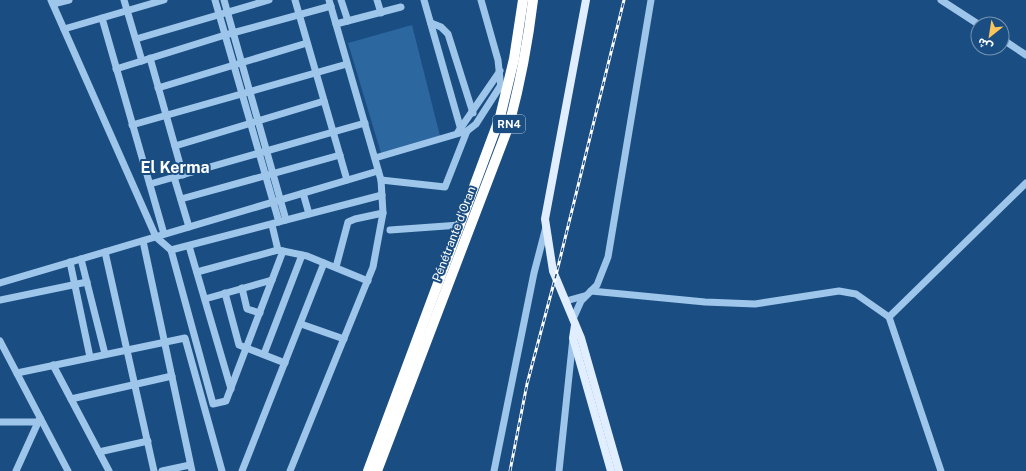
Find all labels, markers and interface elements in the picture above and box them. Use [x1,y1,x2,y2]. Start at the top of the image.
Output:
north arrow [970,16,1010,56]
text: ش [975,35,995,54]
road number: RN4 [493,115,525,133]
district label: El Kerma [140,158,210,177]
street label: Pénétrante d'Oran [429,184,479,284]

